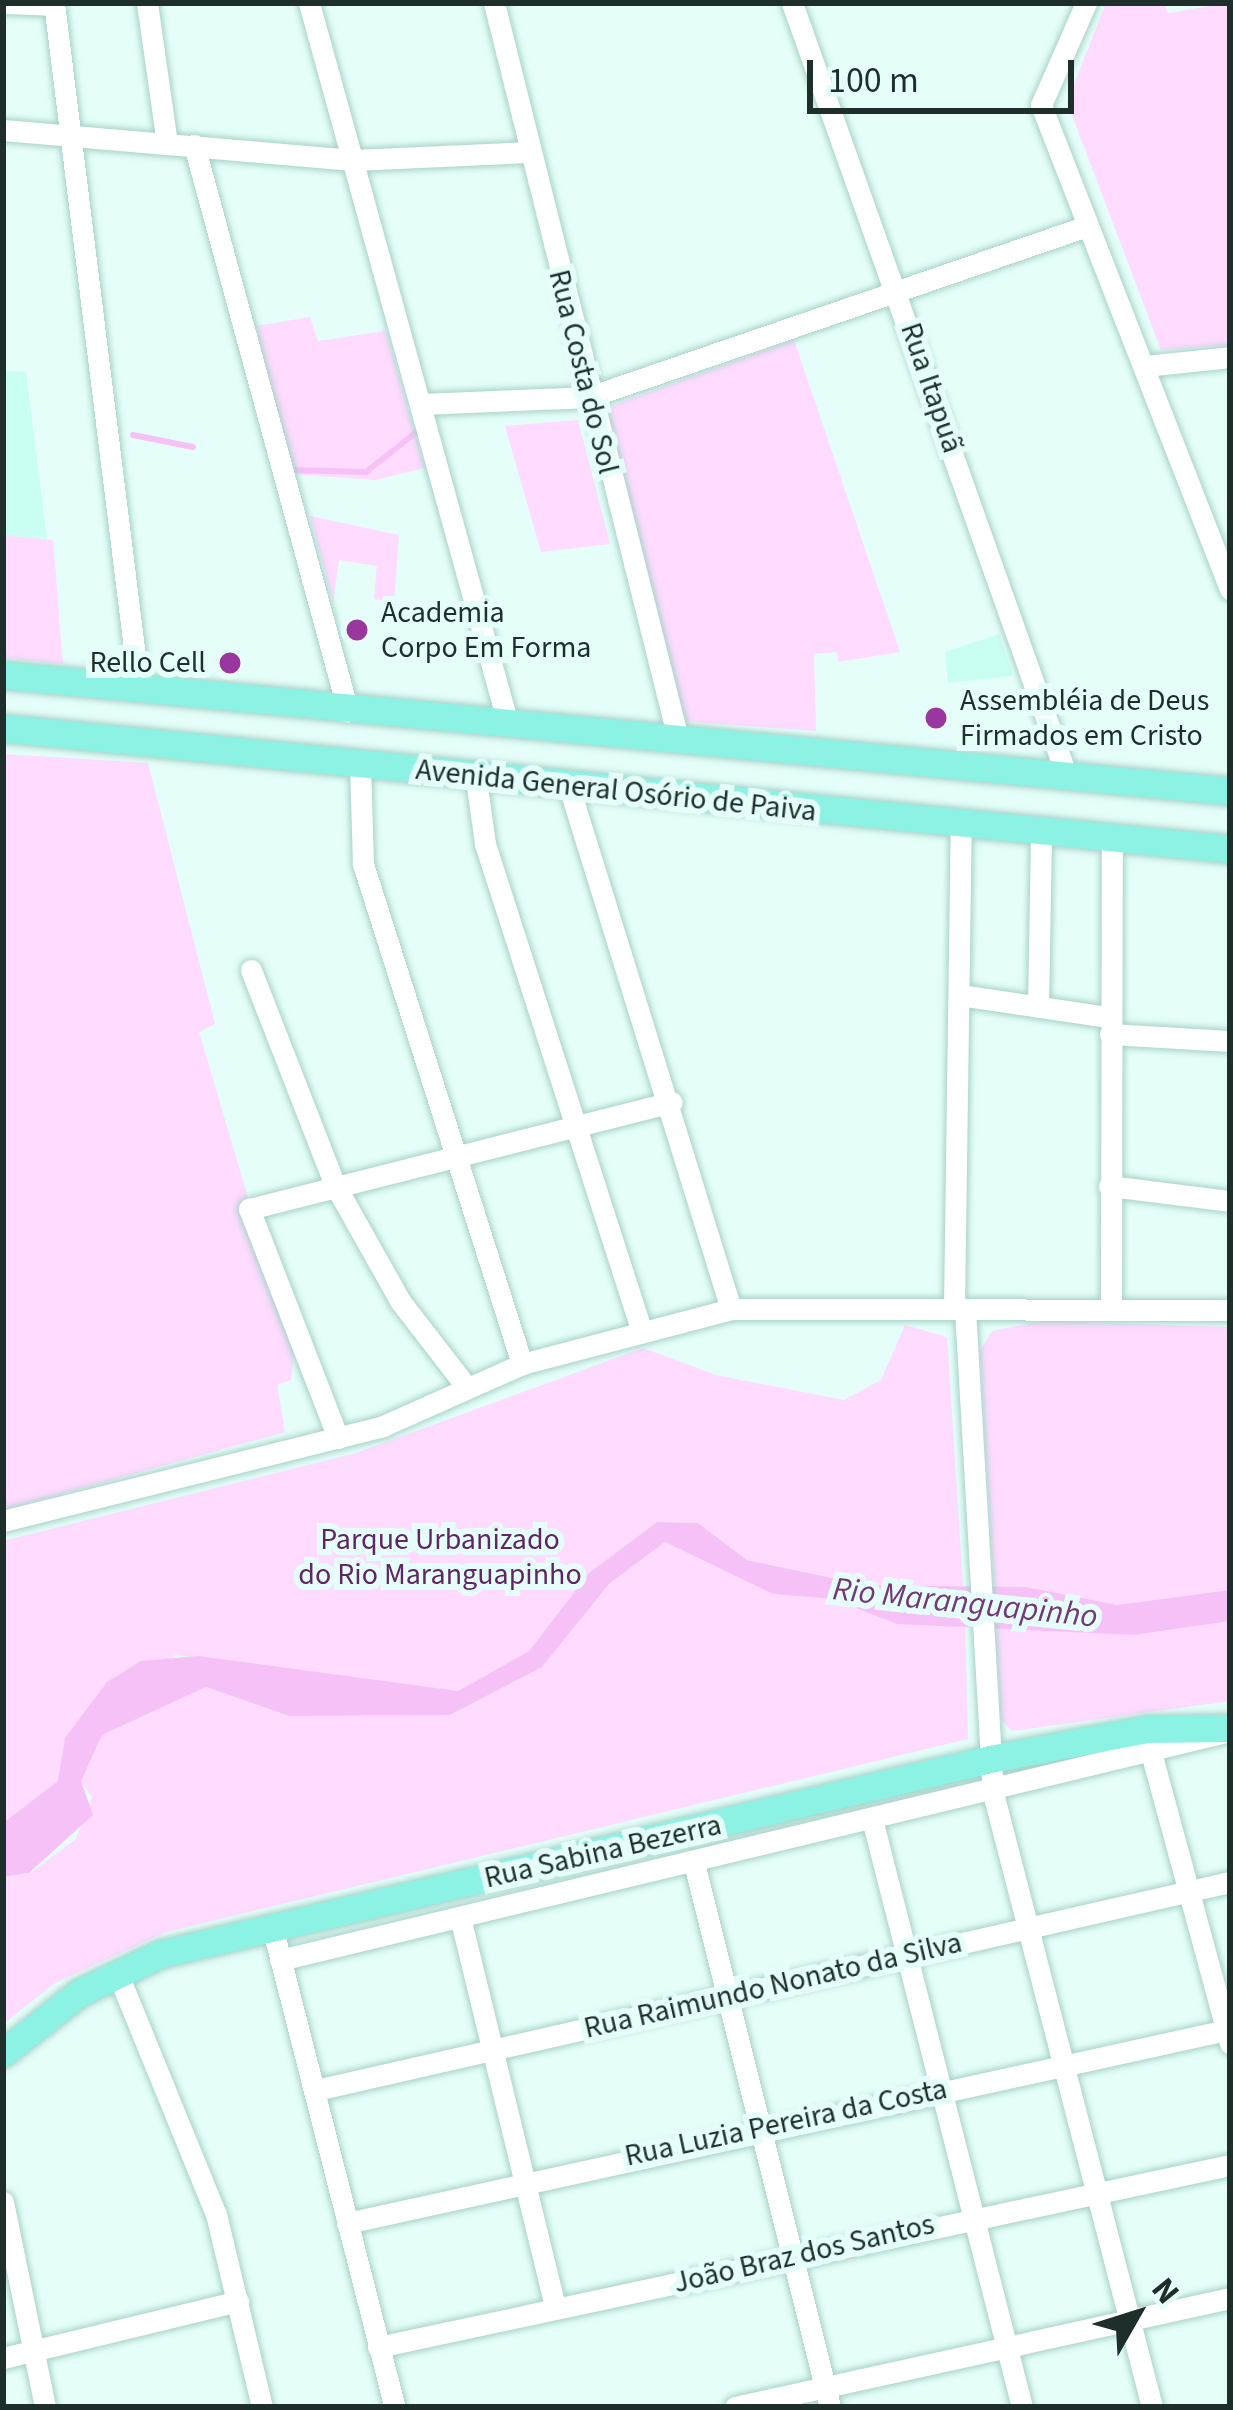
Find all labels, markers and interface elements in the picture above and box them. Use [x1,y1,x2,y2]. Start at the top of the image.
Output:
scale bar [813,36,1080,110]
text: 100 m [828,55,919,106]
street label: Rua Costa do Sol [540,266,626,478]
street label: Rua Itapuã [892,318,970,458]
place label: Academia Corpo Em Forma [381,595,591,666]
marker: Academia Corpo Em Forma [344,617,370,643]
place label: Rello Cell [89,645,206,681]
marker: Rello Cell [217,650,243,676]
place label: Assembléia de Deus Firmados em Cristo [960,683,1209,754]
marker: Assembléia de Deus Firmados em Cristo [923,705,949,731]
street label: Avenida General Osório de Paiva [414,752,818,830]
park label: Parque Urbanizado do Rio Maranguapinho [298,1522,582,1592]
water label: Rio Maranguapinho [831,1569,1099,1637]
street label: Rua Sabina Bezerra [481,1807,725,1897]
street label: Rua Raimundo Nonato da Silva [581,1925,965,2047]
street label: Rua Luzia Pereira da Costa [622,2071,950,2175]
street label: João Braz dos Santos [670,2207,938,2301]
north arrow [1077,2254,1197,2374]
text: N [1140,2268,1191,2314]

